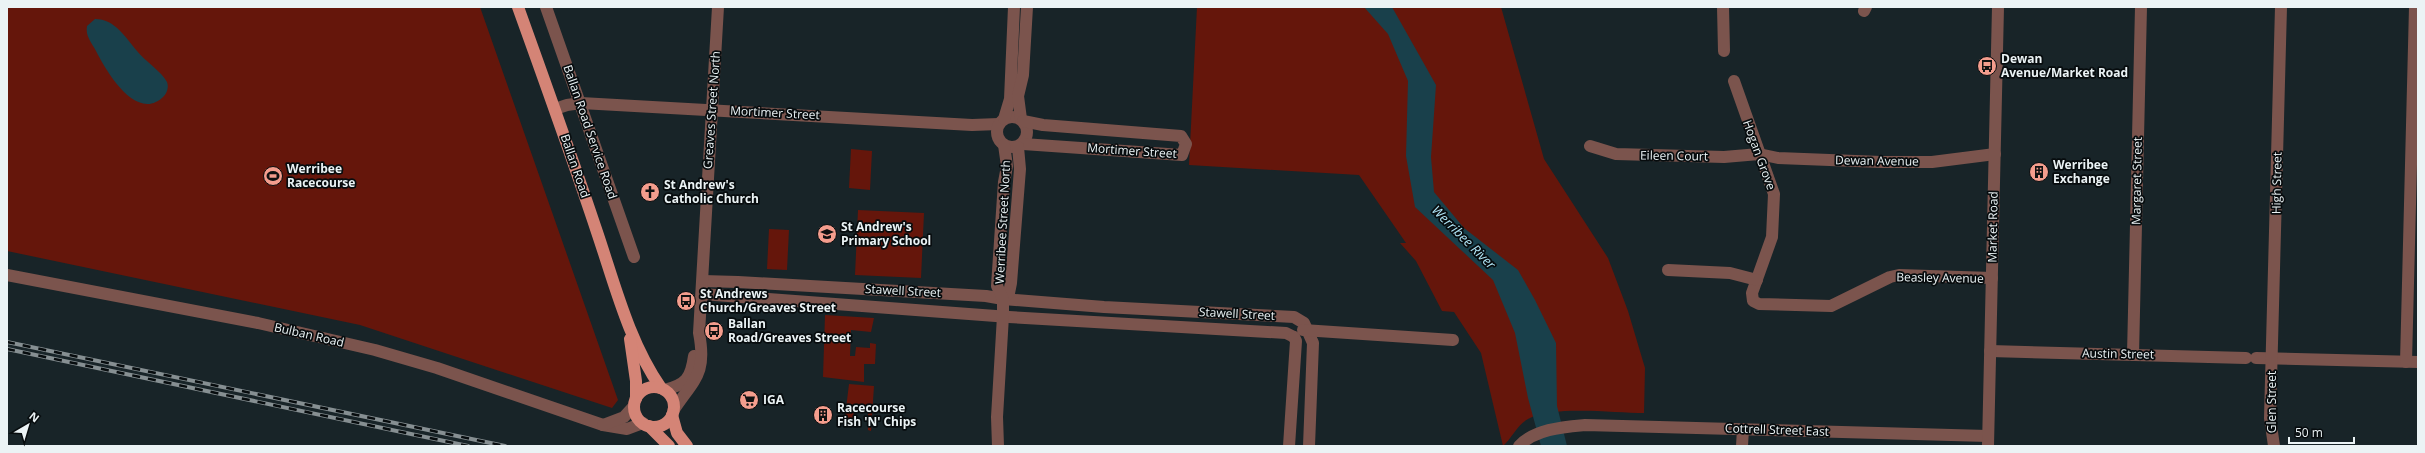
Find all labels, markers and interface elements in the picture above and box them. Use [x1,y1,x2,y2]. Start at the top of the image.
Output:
place label: Dewan Avenue/Market Road [2001,50,2128,81]
street label: Greaves Street North [699,51,724,169]
bus stop icon: Dewan Avenue/Market Road [1976,55,1998,77]
street label: Ballan Road Service Road [560,63,620,201]
street label: Mortimer Street [730,102,820,123]
street label: Hogan Grove [1739,117,1780,192]
street label: Ballan Road [557,132,593,200]
street label: Margaret Street [2127,137,2146,225]
street label: Mortimer Street [1087,139,1177,162]
street label: Eileen Court [1640,146,1708,165]
street label: Dewan Avenue [1835,151,1919,170]
street label: High Street [2267,152,2286,214]
place label: Werribee Exchange [2053,156,2110,187]
place label: Werribee Racecourse [287,160,355,191]
street label: Werribee Street North [991,160,1014,284]
building icon: Werribee Exchange [2028,161,2050,183]
sports icon: Werribee Racecourse [262,165,284,187]
place label: St Andrew's Catholic Church [664,176,759,207]
church icon: St Andrew's Catholic Church [639,181,661,203]
street label: Market Road [1983,191,2002,263]
water label: Werribee River [1428,201,1500,273]
place label: St Andrew's Primary School [841,218,931,249]
school or university icon: St Andrew's Primary School [816,223,838,245]
street label: Beasley Avenue [1896,268,1984,287]
street label: Stawell Street [865,280,942,301]
place label: St Andrews Church/Greaves Street [700,285,836,316]
bus stop icon: St Andrews Church/Greaves Street [675,290,697,312]
street label: Stawell Street [1199,303,1276,324]
place label: Ballan Road/Greaves Street [728,315,851,346]
street label: Bulban Road [272,318,346,351]
bus stop icon: Ballan Road/Greaves Street [703,320,725,342]
street label: Austin Street [2082,344,2154,363]
street label: Glen Street [2263,371,2280,433]
supermarket icon: IGA [738,389,760,411]
place label: IGA [763,391,785,408]
place label: Racecourse Fish 'N' Chips [837,399,916,430]
building icon: Racecourse Fish 'N' Chips [812,404,834,426]
north arrow [8,405,48,445]
text: N [26,408,43,425]
street label: Cottrell Street East [1725,419,1829,440]
scale bar [2289,419,2354,445]
text: 50 m [2295,424,2323,441]

